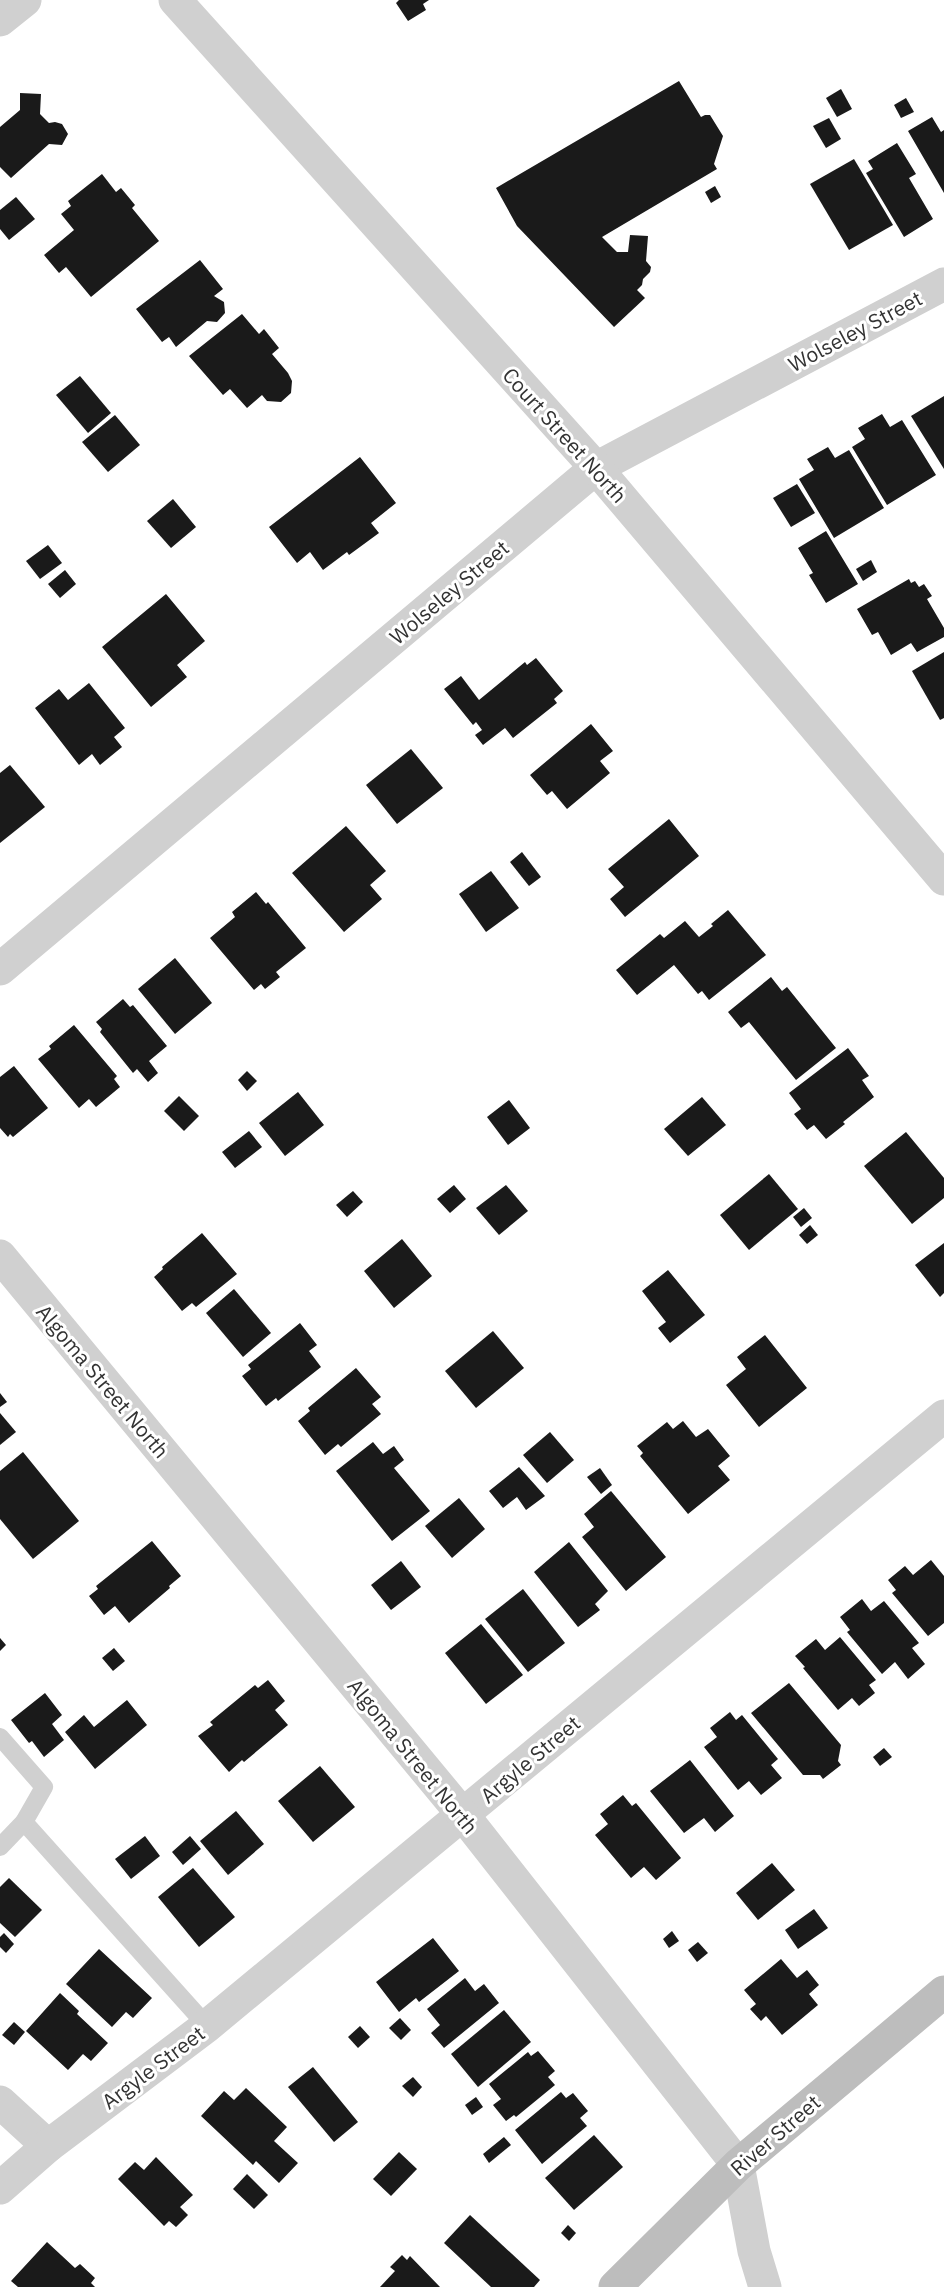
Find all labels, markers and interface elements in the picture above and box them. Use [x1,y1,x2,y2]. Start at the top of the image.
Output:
street label: Wolseley Street [783,284,927,378]
street label: Court Street North [497,361,633,509]
street label: Wolseley Street [383,534,515,650]
street label: Algoma Street North [30,1298,176,1464]
street label: Algoma Street North [341,1672,485,1840]
street label: Argyle Street [474,1709,586,1809]
street label: Argyle Street [96,2019,210,2115]
street label: River Street [724,2088,826,2182]

